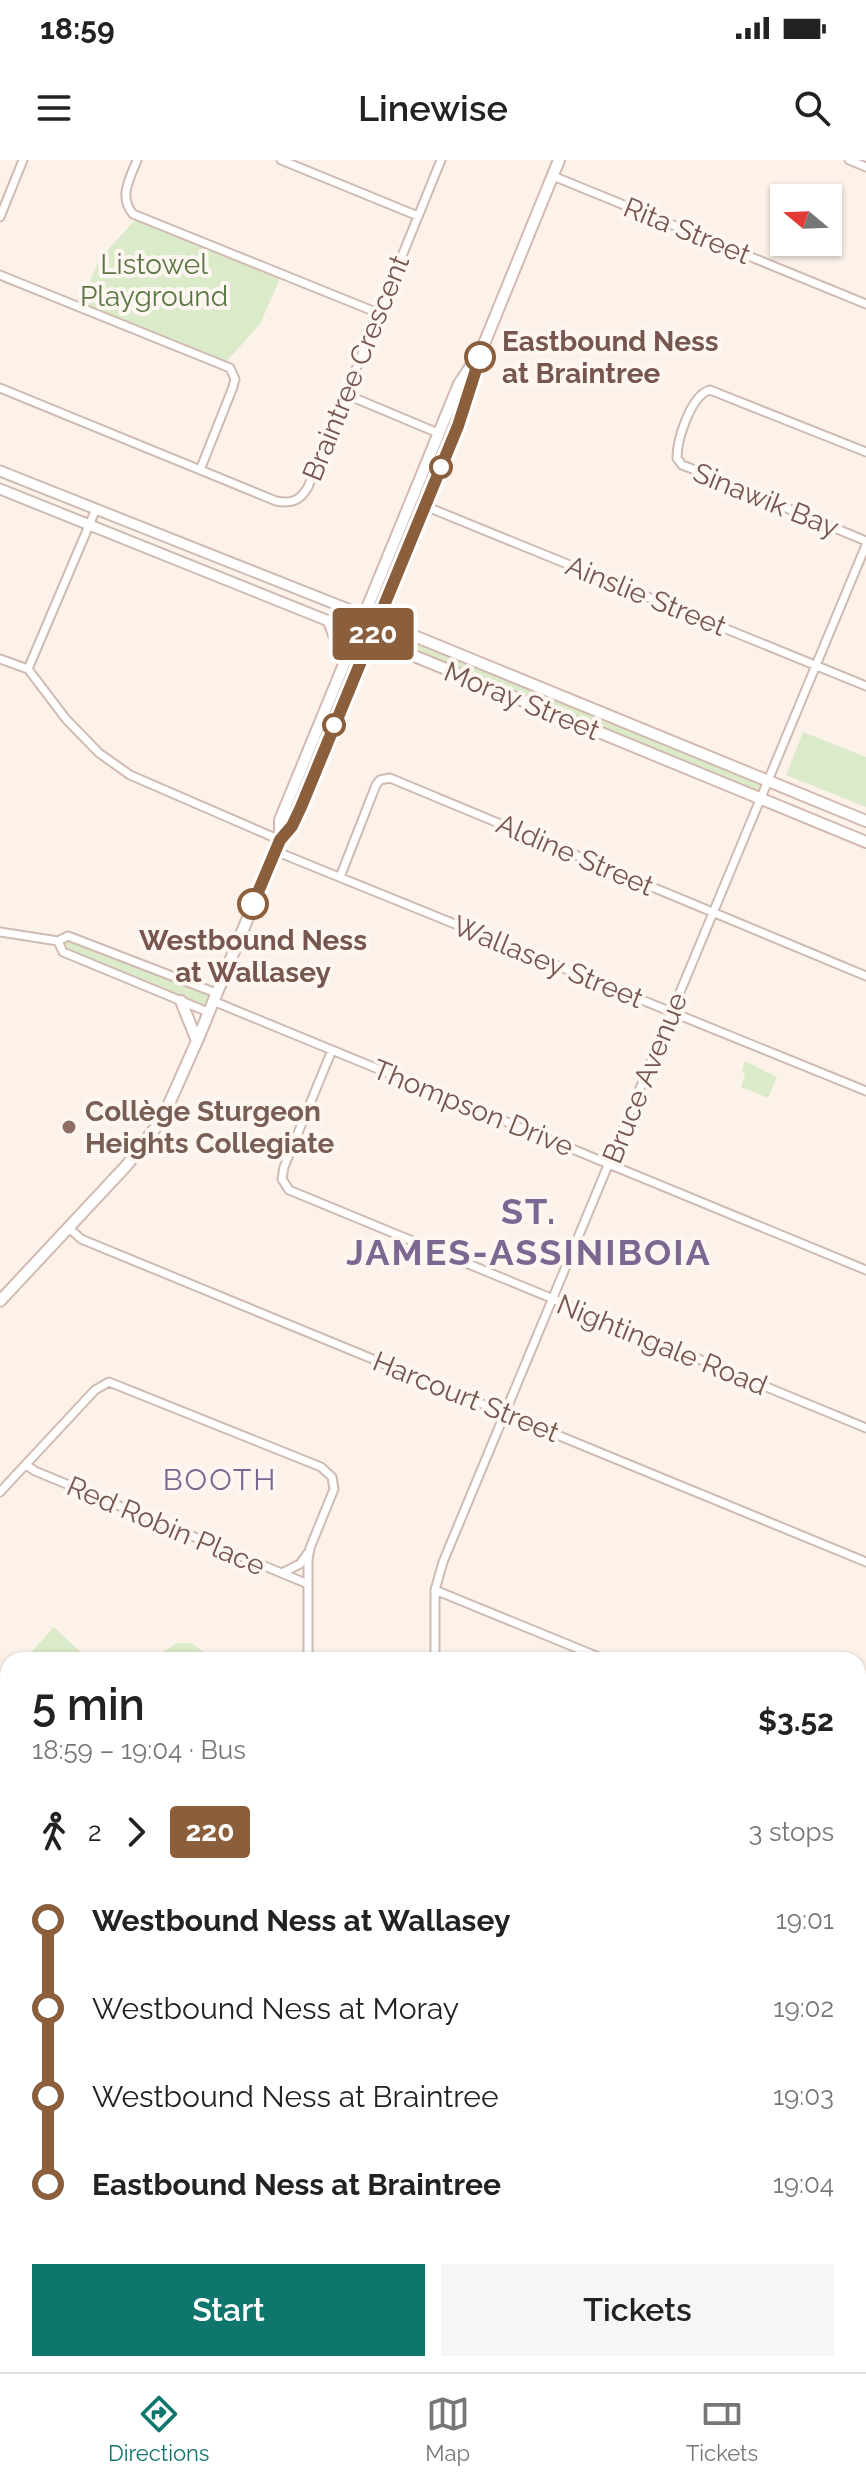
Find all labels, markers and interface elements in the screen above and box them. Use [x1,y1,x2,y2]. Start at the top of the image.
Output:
text: 18:59 [40,11,115,46]
icon: menu [32,86,76,130]
icon: search [790,86,834,130]
text: Linewise [358,87,508,129]
north arrow [770,184,842,256]
map controls [770,184,842,256]
street label: Rita Street [619,191,756,272]
park label: Listowel Playground [80,248,228,313]
street label: Braintree Crescent [296,250,417,486]
place label: Eastbound Ness at Braintree [502,325,719,390]
marker: Eastbound Ness at Braintree [465,342,495,372]
unlabelled marker [430,456,452,478]
street label: Sinawik Bay [689,456,843,544]
street label: Ainslie Street [561,549,731,643]
line badge: 220 [327,608,419,660]
text: 220 [349,617,397,650]
street label: Moray Street [439,655,605,747]
unlabelled marker [323,714,345,736]
street label: Aldine Street [491,807,659,903]
marker: Westbound Ness at Wallasey [238,889,268,919]
street label: Wallasey Street [448,909,649,1015]
place label: Westbound Ness at Wallasey [139,924,367,989]
street label: Bruce Avenue [596,988,694,1168]
street label: Thompson Drive [368,1053,578,1163]
place label: Collège Sturgeon Heights Collegiate [85,1095,334,1160]
marker: Collège Sturgeon Heights Collegiate [60,1118,78,1136]
district label: ST. JAMES-ASSINIBOIA [346,1190,712,1273]
street label: Nightingale Road [552,1288,772,1402]
street label: Harcourt Street [368,1345,564,1450]
district label: BOOTH [163,1462,277,1497]
street label: Red Robin Place [62,1469,270,1583]
text: 5 min [32,1679,145,1730]
text: $3.52 [758,1703,834,1738]
text: 18:59 – 19:04 · Bus [32,1735,246,1765]
icon: walk [32,1810,76,1854]
icon: forward [114,1810,158,1854]
text: 220 [186,1815,234,1848]
text: 2 [88,1817,102,1847]
text: 3 stops [748,1817,834,1847]
text: Westbound Ness at Wallasey [92,1903,510,1938]
text: 19:01 [776,1905,834,1935]
text: Westbound Ness at Moray [92,1991,459,2026]
text: 19:02 [773,1993,834,2023]
text: Westbound Ness at Braintree [92,2079,499,2114]
text: 19:03 [773,2081,834,2111]
text: Eastbound Ness at Braintree [92,2167,501,2202]
text: 19:04 [773,2169,834,2199]
button: Start [32,2264,425,2356]
button: Tickets [441,2264,834,2356]
tab: Directions [108,2392,210,2466]
tab: Map [425,2392,470,2466]
tab: Tickets [686,2392,758,2466]

